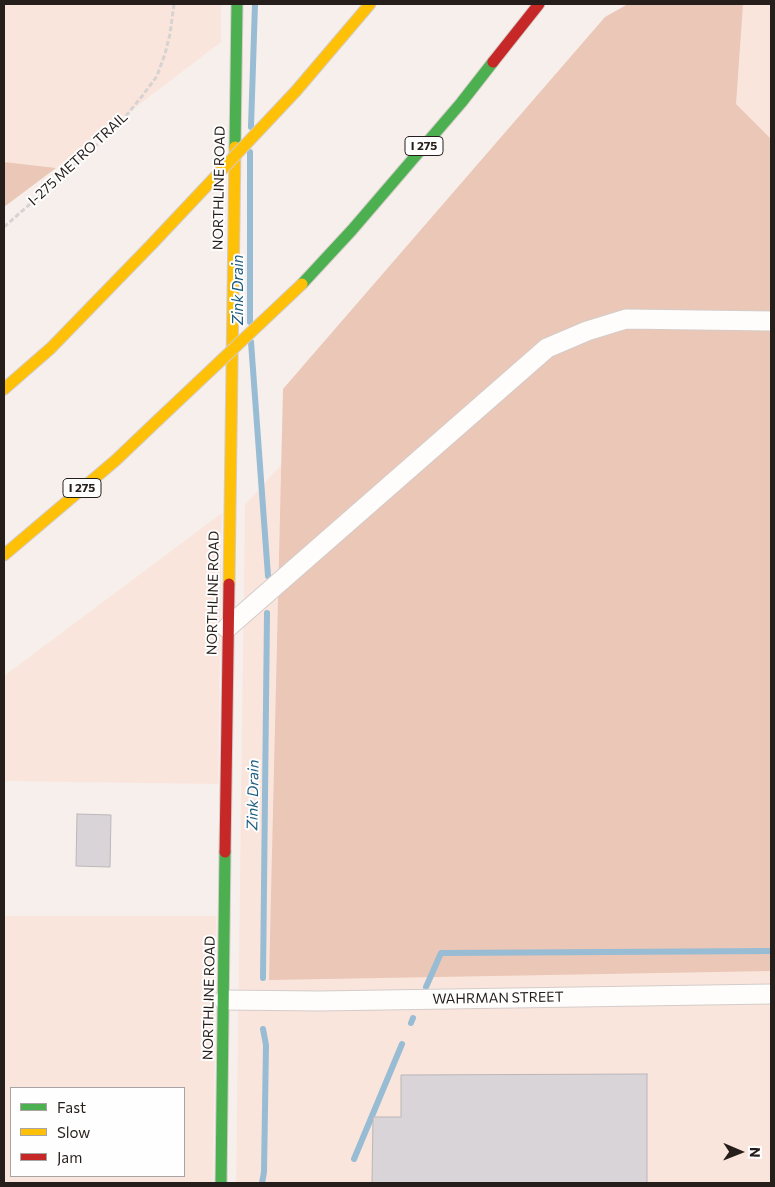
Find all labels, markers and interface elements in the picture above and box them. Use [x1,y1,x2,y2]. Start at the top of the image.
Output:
street label: I-275 METRO TRAIL [25,109,131,209]
street label: NORTHLINE ROAD [210,126,228,250]
road number: I 275 [405,136,443,156]
water label: Zink Drain [229,255,247,325]
road number: I 275 [63,478,101,498]
street label: NORTHLINE ROAD [204,531,222,655]
water label: Zink Drain [243,759,263,831]
street label: NORTHLINE ROAD [200,936,218,1060]
street label: WAHRMAN STREET [432,988,564,1008]
legend [10,1087,185,1177]
text: Fast [57,1098,86,1116]
text: Slow [57,1123,90,1141]
north arrow [715,1127,765,1177]
text: N [747,1147,764,1158]
text: Jam [57,1148,82,1166]

